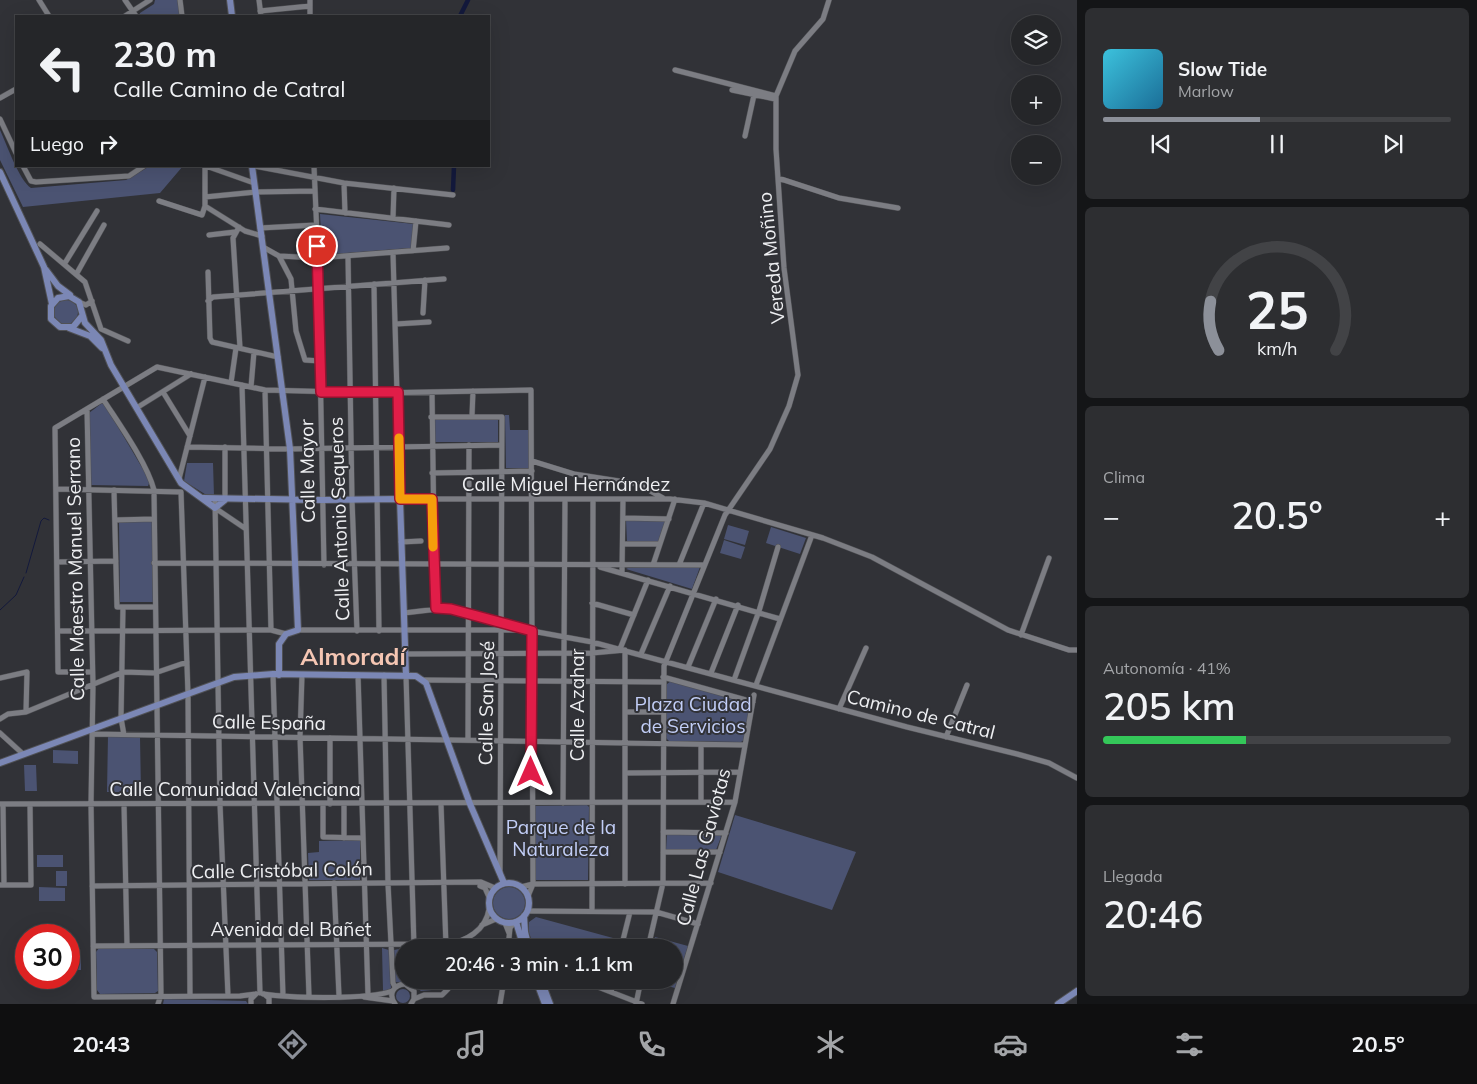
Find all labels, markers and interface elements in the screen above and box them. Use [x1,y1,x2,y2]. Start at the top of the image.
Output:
map controls [1011,15,1061,185]
button: layers [1011,15,1061,65]
text: 230 m [113,32,217,76]
icon: left [30,35,95,100]
text: Slow Tide [1178,57,1267,81]
text: Calle Camino de Catral [113,75,346,103]
button: + [1011,75,1061,125]
text: Marlow [1178,81,1234,101]
icon: right [94,130,122,158]
icon: previous [1147,130,1175,158]
icon: pause [1263,130,1291,158]
icon: next [1379,130,1407,158]
text: Luego [30,132,84,156]
button: − [1011,135,1061,185]
street label: Vereda Moñino [752,191,790,325]
pin [296,225,338,267]
icon: arrive [303,232,331,260]
text: 25 [1246,277,1308,342]
text: km/h [1257,337,1297,359]
street label: Calle Antonio Sequeros [323,416,355,622]
street label: Calle Mayor [294,419,320,523]
street label: Calle Maestro Manuel Serrano [61,437,89,701]
text: Clima [1103,467,1145,487]
street label: Calle Miguel Hernández [462,472,670,496]
text: 20.5° [1231,491,1323,539]
text: − [1103,499,1120,534]
text: + [1434,499,1451,534]
street label: Calle San José [473,640,499,766]
district label: Almoradí [300,641,407,671]
street label: Calle Azahar [565,648,589,761]
text: Autonomía · 41% [1103,658,1231,678]
text: 205 km [1103,682,1236,730]
street label: Camino de Catral [844,684,998,744]
park label: Plaza Ciudad de Servicios [634,692,752,738]
street label: Calle España [212,709,326,735]
position arrow [504,745,556,797]
street label: Calle Las Gaviotas [670,765,736,929]
street label: Calle Comunidad Valenciana [109,777,361,801]
park label: Parque de la Naturaleza [506,815,616,861]
street label: Calle Cristóbal Colón [191,856,373,884]
text: Llegada [1103,866,1163,886]
text: 20:46 [1103,890,1203,938]
street label: Avenida del Bañet [211,917,372,941]
speed limit sign: 30 [15,924,80,989]
text: 20:46 · 3 min · 1.1 km [445,952,633,976]
icon: directions [275,1027,310,1062]
icon: music [454,1027,489,1062]
icon: phone [634,1027,669,1062]
icon: climate [813,1027,848,1062]
icon: car [993,1027,1028,1062]
icon: filters [1172,1027,1207,1062]
text: 20:43 [72,1030,130,1058]
text: 20.5° [1351,1030,1405,1058]

